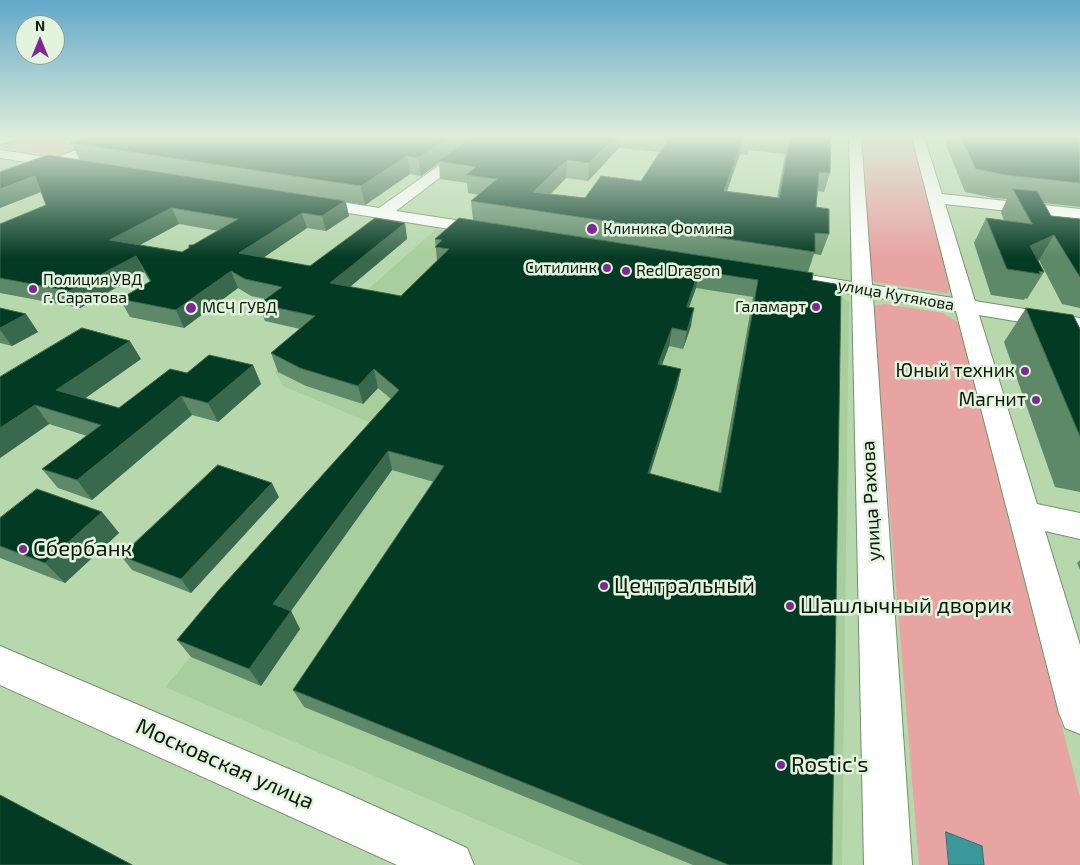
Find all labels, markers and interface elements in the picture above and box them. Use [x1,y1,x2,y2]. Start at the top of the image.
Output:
north arrow [15,15,65,65]
text: N [35,17,45,34]
place label: Клиника Фомина [603,219,732,239]
marker: Клиника Фомина [585,222,599,236]
place label: Ситилинк [525,258,597,278]
place label: Red Dragon [636,261,720,281]
marker: Ситилинк [601,262,613,274]
marker: Red Dragon [620,265,632,277]
place label: Полиция УВД г. Саратова [43,270,142,308]
street label: улица Кутякова [836,275,956,315]
marker: Полиция УВД г. Саратова [27,283,39,295]
place label: Галамарт [735,297,806,317]
place label: МСЧ ГУВД [202,298,277,318]
marker: МСЧ ГУВД [184,301,198,315]
marker: Галамарт [810,301,822,313]
place label: Юный техник [896,360,1015,382]
marker: Юный техник [1019,365,1031,377]
place label: Магнит [959,389,1026,411]
marker: Магнит [1030,394,1042,406]
street label: улица Рахова [856,440,886,562]
place label: Сбербанк [33,536,132,562]
marker: Сбербанк [17,543,29,555]
place label: Центральный [614,573,755,599]
marker: Центральный [598,580,610,592]
place label: Шашлычный дворик [800,593,1012,619]
marker: Шашлычный дворик [784,600,796,612]
street label: Московская улица [132,713,318,815]
place label: Rostic's [791,752,869,778]
marker: Rostic's [775,759,787,771]

